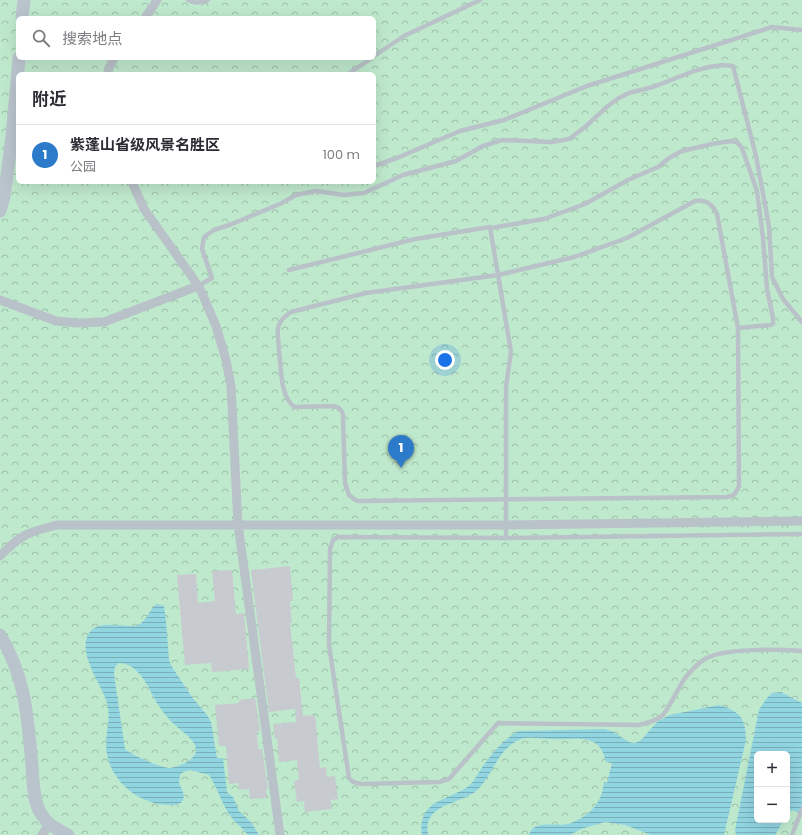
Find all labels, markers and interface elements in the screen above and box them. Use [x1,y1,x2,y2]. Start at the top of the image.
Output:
search box [16,16,376,60]
icon: search [30,27,52,49]
text: 搜索地点 [62,28,122,49]
text: 附近 [32,87,66,111]
text: 紫蓬山省级风景名胜区 [70,134,220,155]
text: 1 [43,145,47,164]
text: 100 m [323,145,360,164]
text: 公园 [70,157,96,176]
your location [435,350,455,370]
pin: 1 [388,435,414,468]
map controls [754,751,790,823]
button: + [754,751,790,787]
button: − [754,787,790,823]

